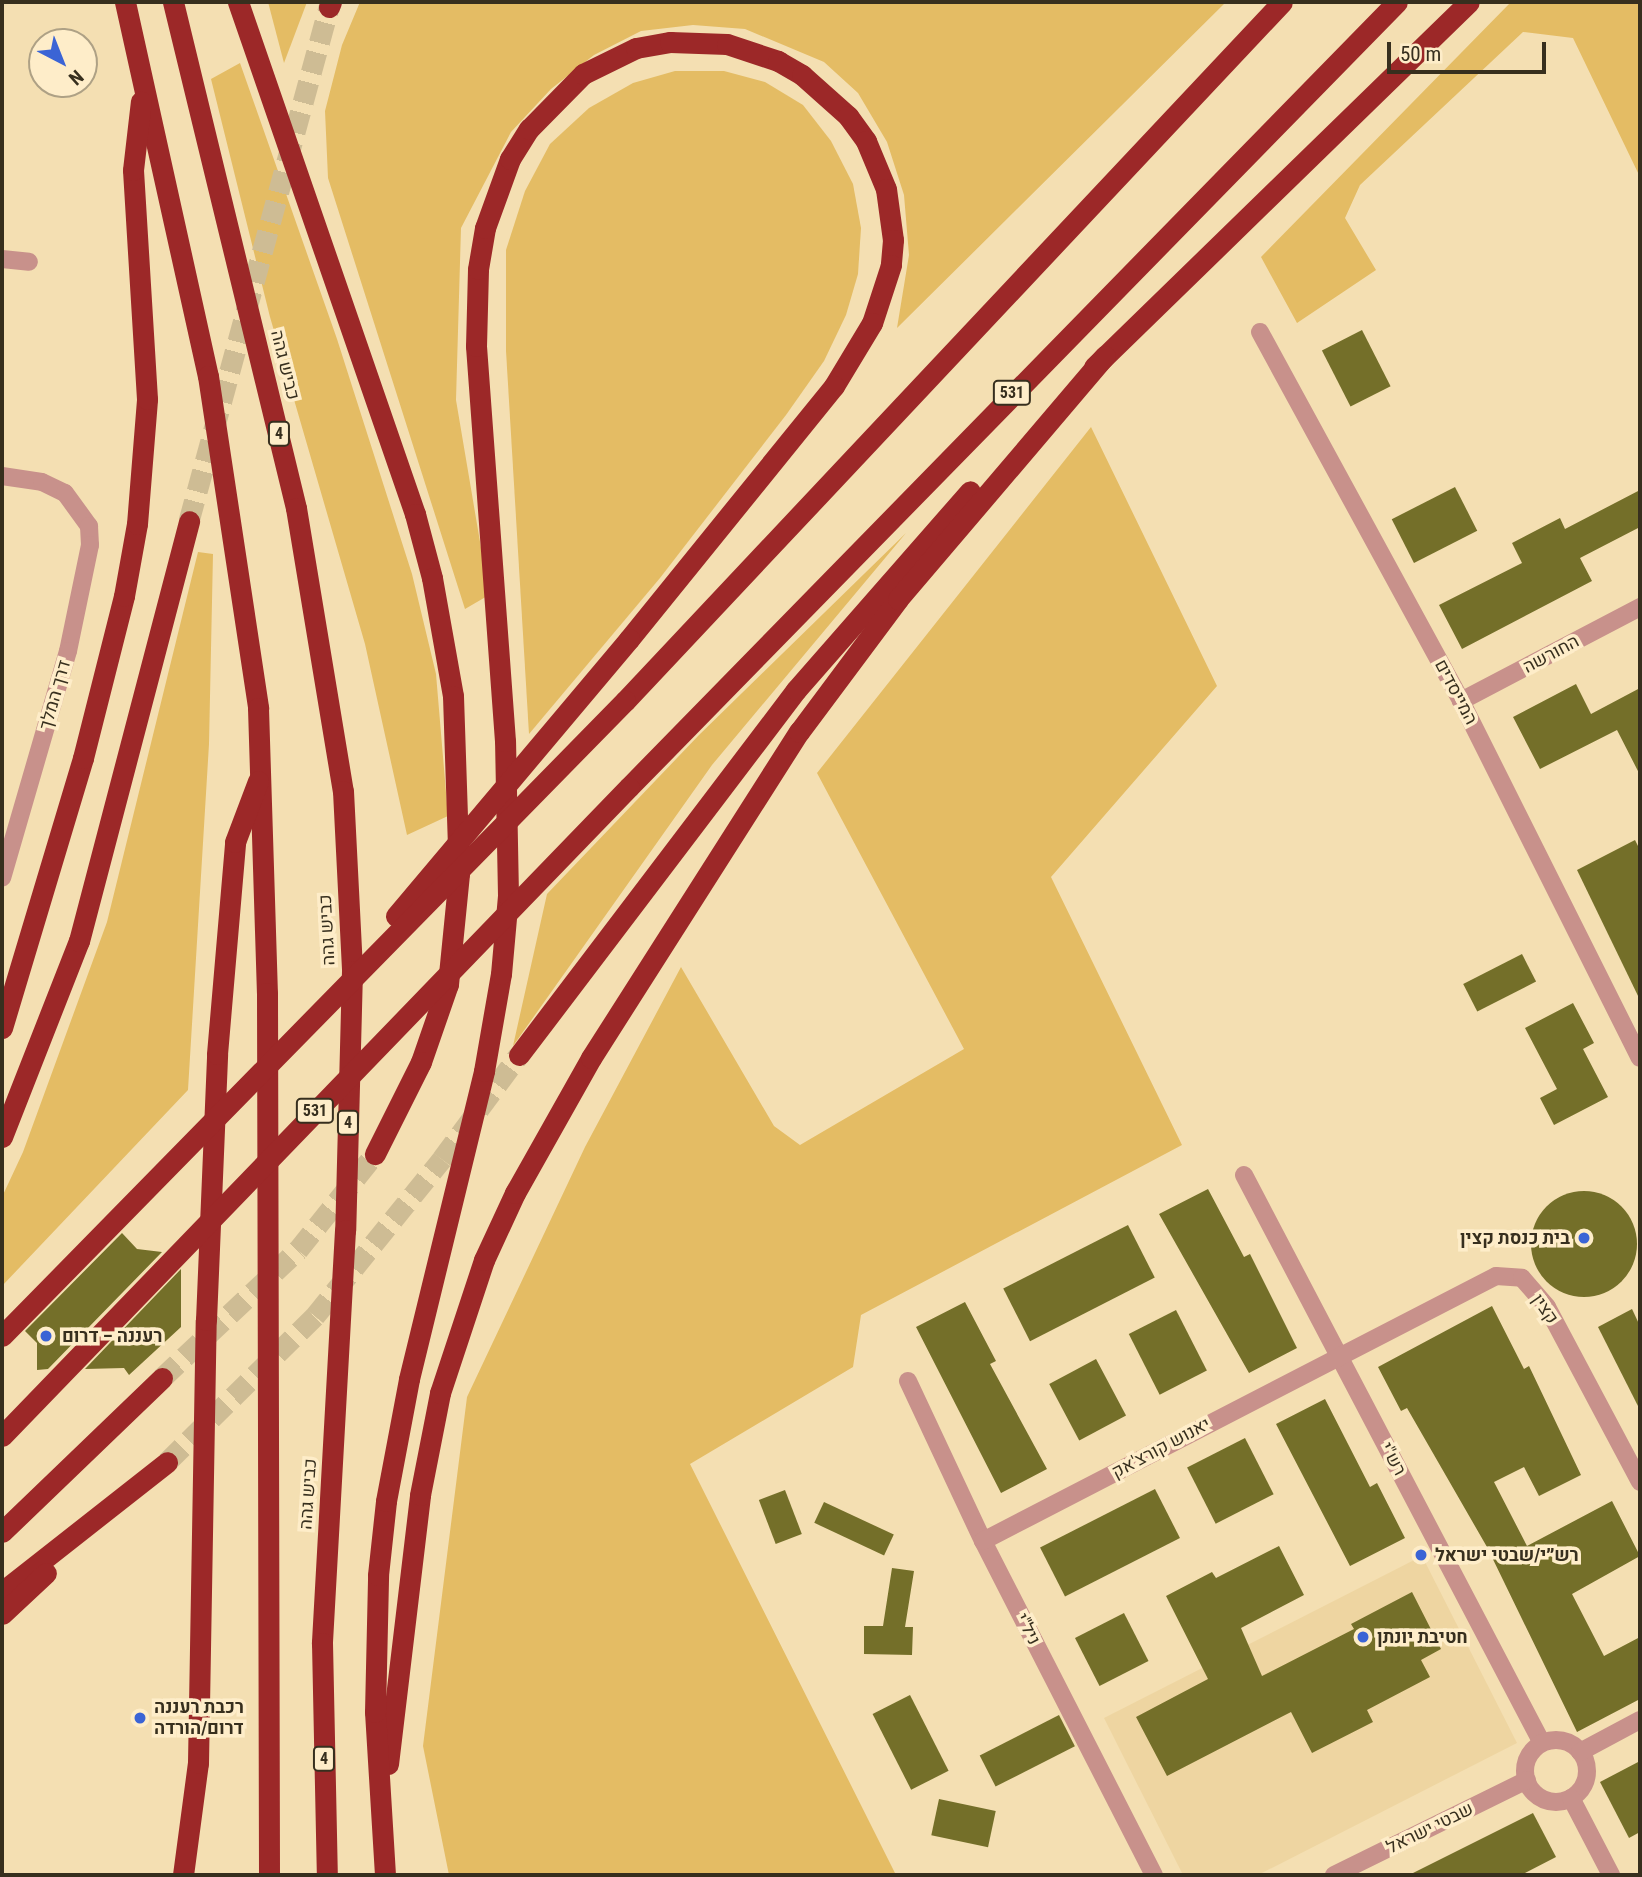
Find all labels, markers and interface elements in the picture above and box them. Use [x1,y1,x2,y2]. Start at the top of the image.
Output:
north arrow [28,28,98,98]
scale bar [1390,28,1549,72]
text: 50 m [1400,42,1441,66]
text: N [64,65,88,90]
street label: כביש גהה [266,328,304,402]
road number: 531 [993,380,1031,406]
road number: 4 [267,422,291,446]
street label: החורשה [1519,630,1583,678]
street label: המייסדים [1430,656,1482,728]
street label: דרך המלך [35,658,75,732]
street label: כביש גהה [314,894,340,966]
road number: 531 [296,1098,334,1124]
road number: 4 [336,1110,360,1135]
place label: בית כנסת קצין [1460,1227,1570,1249]
marker: בית כנסת קצין [1576,1230,1592,1246]
street label: קצין [1527,1290,1563,1328]
place label: רעננה – דרום [62,1325,162,1347]
marker: רעננה – דרום [36,1326,56,1346]
street label: יאנוש קורצ'אק [1108,1413,1214,1483]
street label: רש"י [1375,1439,1411,1479]
street label: כביש גהה [295,1458,321,1530]
place label: רש״י/שבטי ישראל [1435,1544,1579,1566]
marker: רש״י/שבטי ישראל [1413,1547,1429,1563]
street label: ניל"י [1011,1610,1045,1648]
place label: חטיבת יונתן [1377,1626,1468,1648]
marker: חטיבת יונתן [1355,1629,1371,1645]
place label: רכבת רעננה דרום/הורדה [154,1697,244,1740]
marker: רכבת רעננה דרום/הורדה [132,1710,148,1726]
road number: 4 [312,1746,336,1772]
street label: שבטי ישראל [1383,1798,1477,1858]

